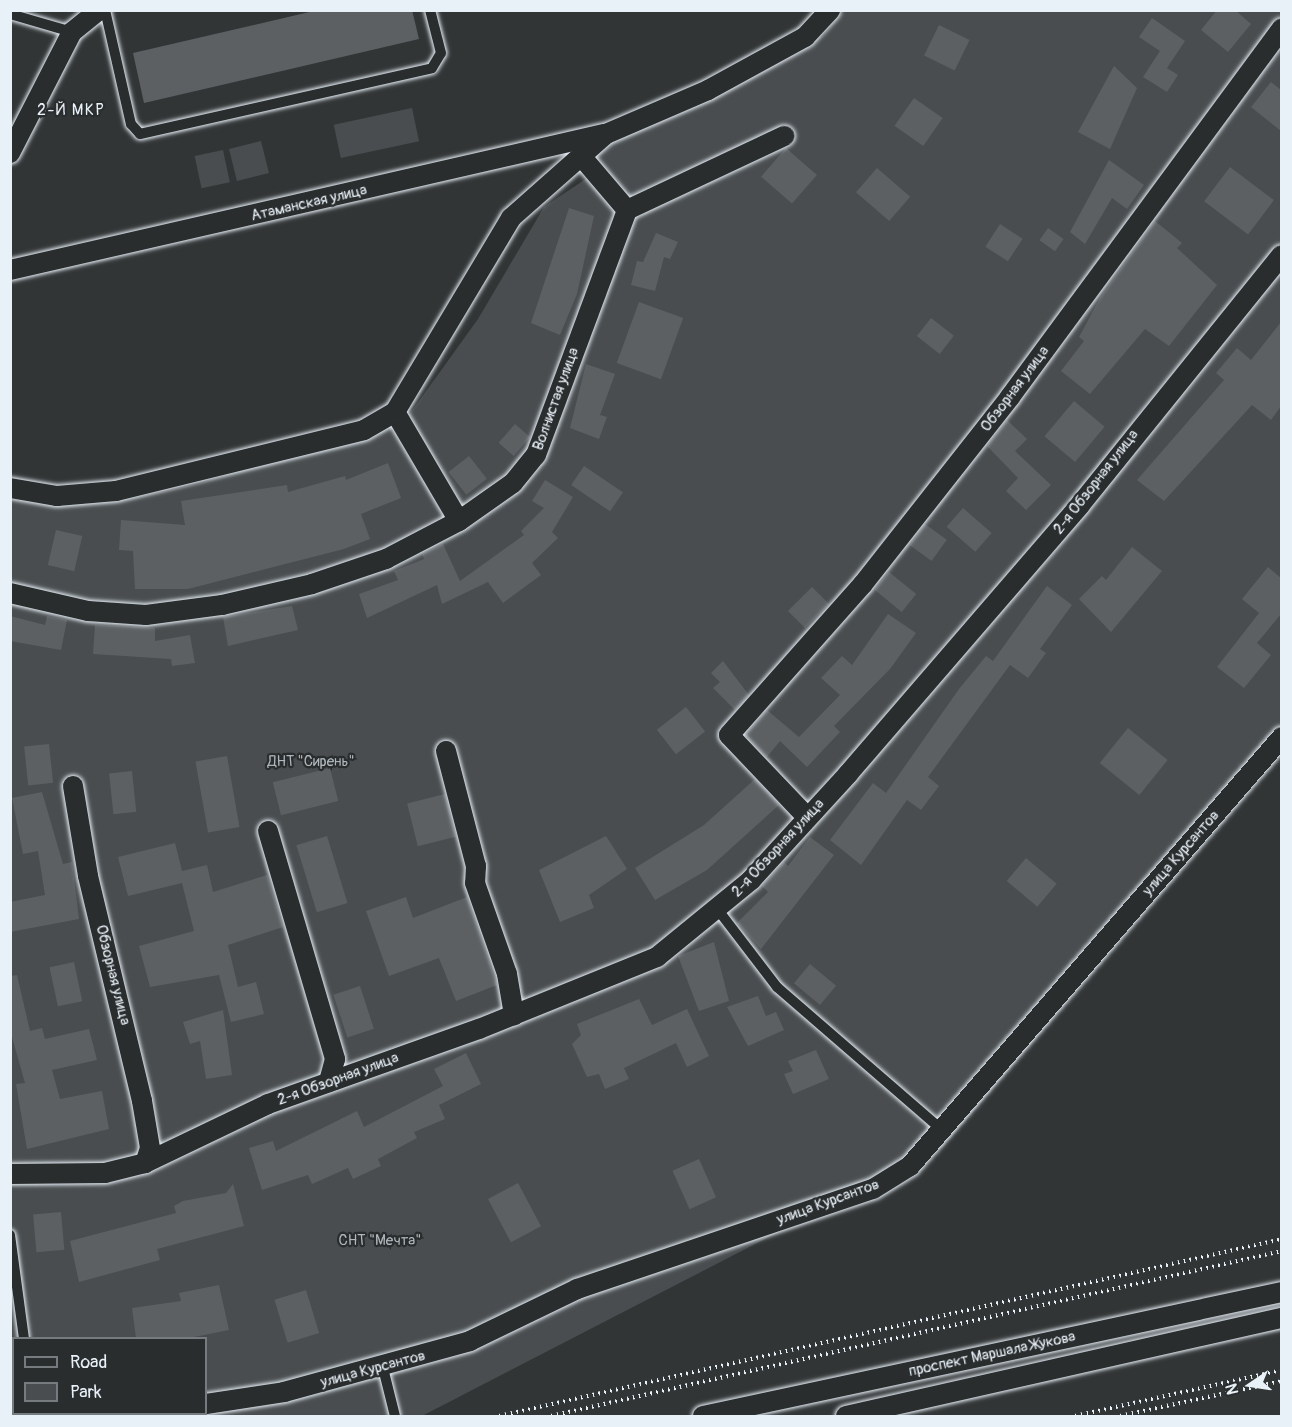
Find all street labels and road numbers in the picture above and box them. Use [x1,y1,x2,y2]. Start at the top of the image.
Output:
street label: Атаманская улица [249,181,369,225]
street label: Обзорная улица [977,343,1053,435]
street label: Волнистая улица [529,345,583,453]
street label: 2-я Обзорная улица [1050,426,1142,538]
street label: 2-я Обзорная улица [728,795,828,901]
street label: улица Курсантов [1139,806,1223,900]
street label: Обзорная улица [92,923,134,1027]
street label: 2-я Обзорная улица [275,1049,401,1109]
street label: улица Курсантов [774,1175,882,1229]
street label: проспект Маршала Жукова [907,1328,1077,1380]
street label: улица Курсантов [319,1346,427,1392]

